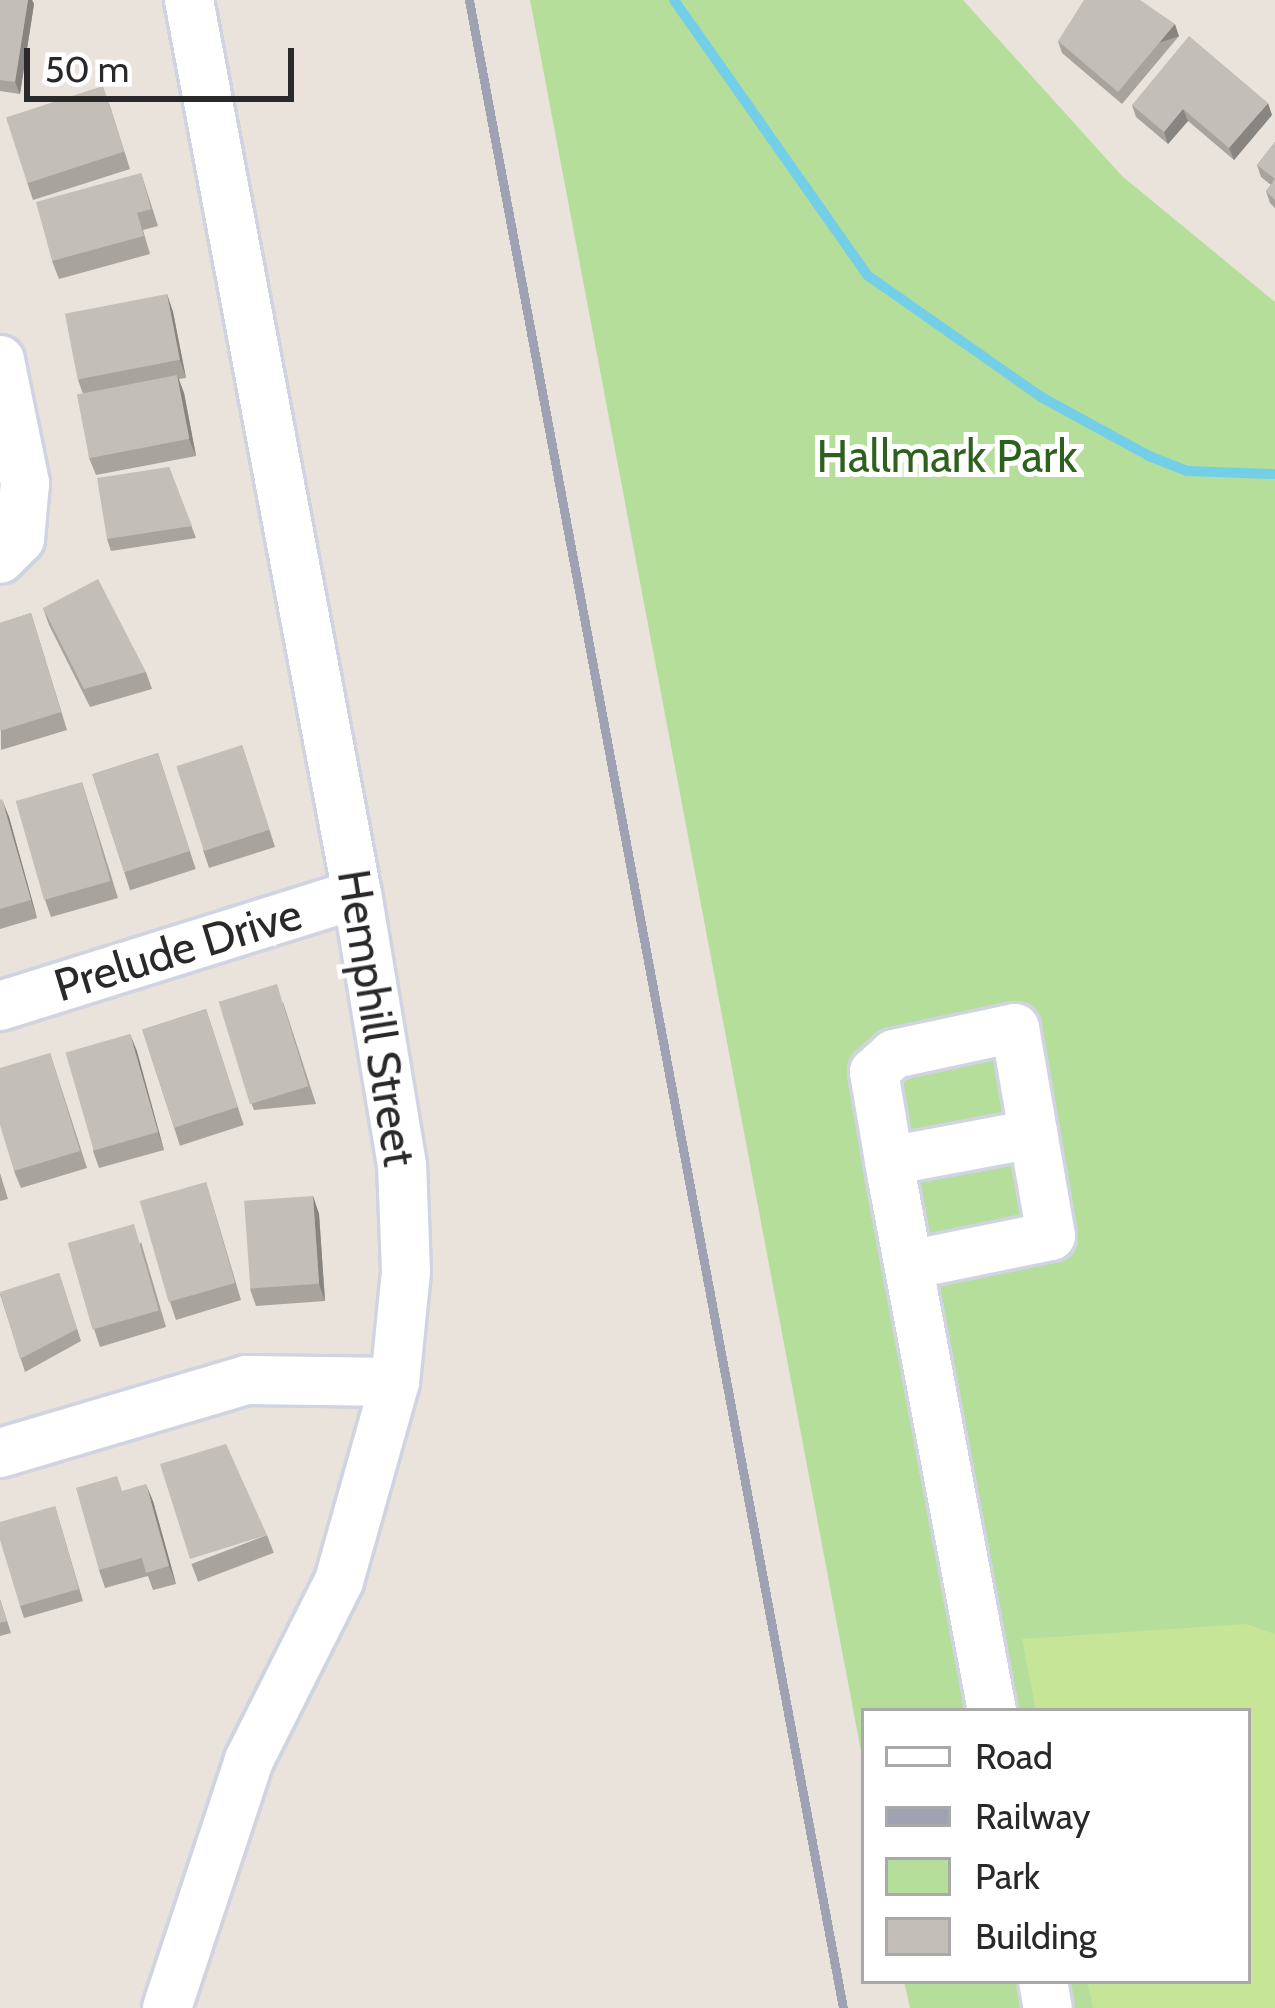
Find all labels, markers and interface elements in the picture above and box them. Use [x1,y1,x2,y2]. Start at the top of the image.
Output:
scale bar [30,24,300,98]
text: 50 m [45,47,129,91]
park label: Hallmark Park [817,430,1077,484]
street label: Hemphill Street [326,866,426,1170]
street label: Prelude Drive [48,887,308,1013]
legend [861,1708,1251,1984]
text: Road [975,1734,1053,1778]
text: Railway [975,1794,1090,1838]
text: Park [975,1854,1040,1898]
text: Building [975,1914,1097,1958]

